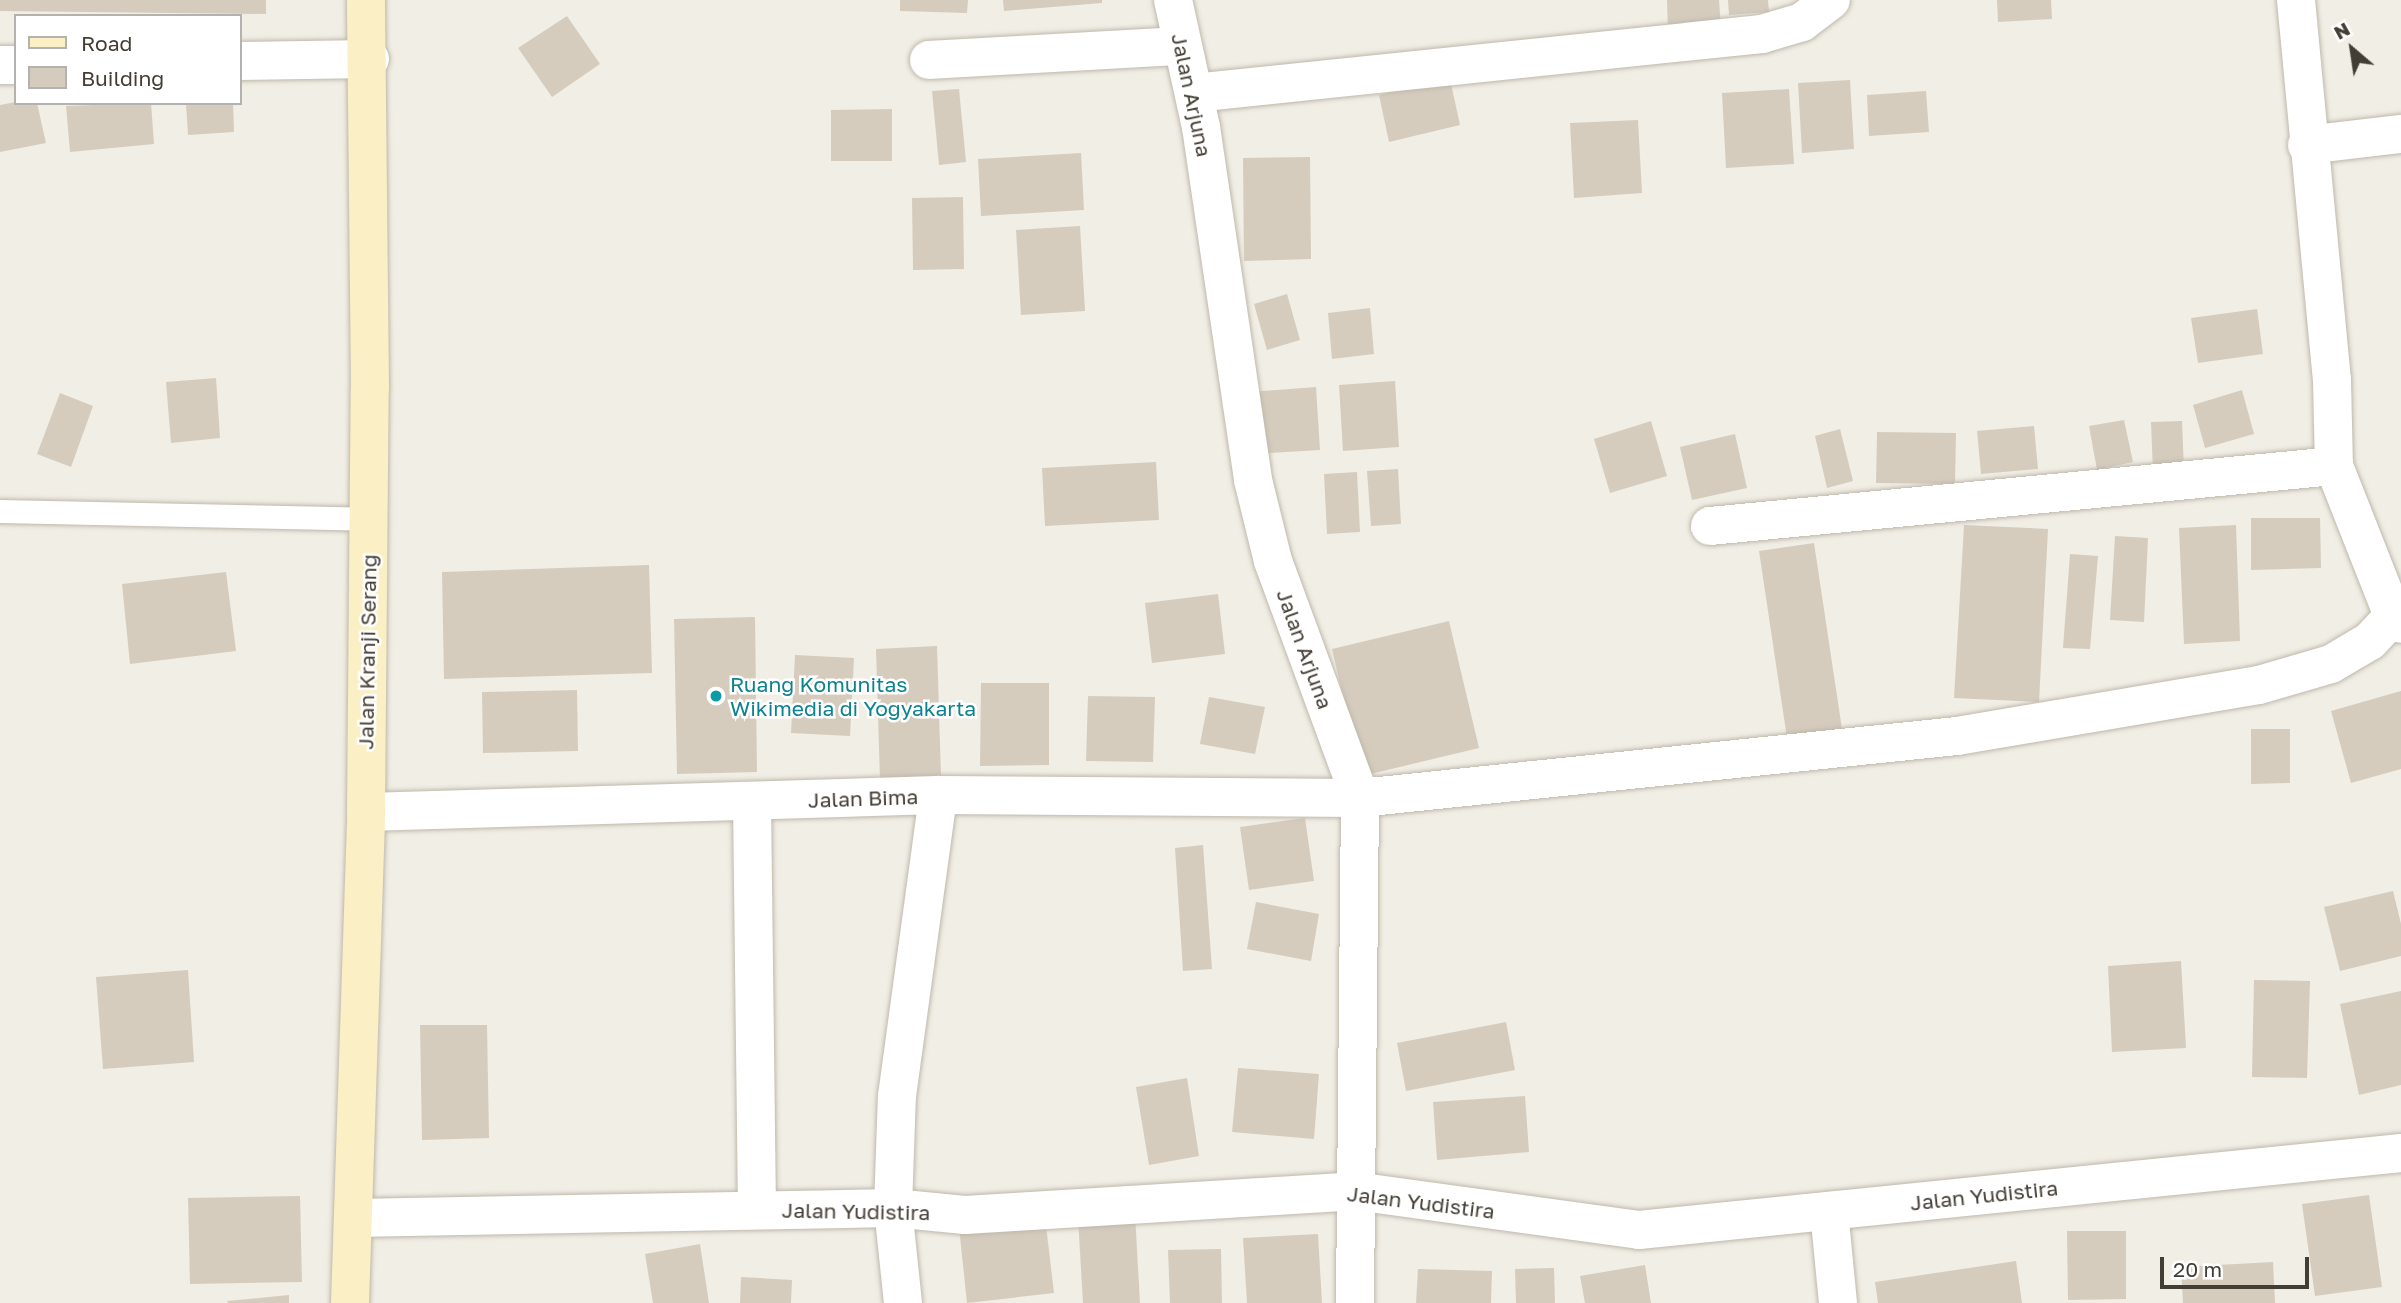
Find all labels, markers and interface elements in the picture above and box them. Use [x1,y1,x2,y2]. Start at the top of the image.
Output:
legend [14,14,242,105]
north arrow [2317,14,2387,84]
text: N [2330,17,2353,44]
text: Road [81,30,132,56]
street label: Jalan Arjuna [1167,31,1217,159]
text: Building [81,65,164,91]
street label: Jalan Kranji Serang [353,554,381,750]
street label: Jalan Arjuna [1272,586,1338,712]
place label: Ruang Komunitas Wikimedia di Yogyakarta [730,671,976,721]
marker: Ruang Komunitas Wikimedia di Yogyakarta [708,688,724,704]
street label: Jalan Bima [807,783,919,813]
street label: Jalan Yudistira [1909,1175,2059,1215]
street label: Jalan Yudistira [1346,1180,1496,1224]
street label: Jalan Yudistira [781,1197,931,1225]
scale bar [2163,1244,2312,1288]
text: 20 m [2173,1256,2222,1282]

